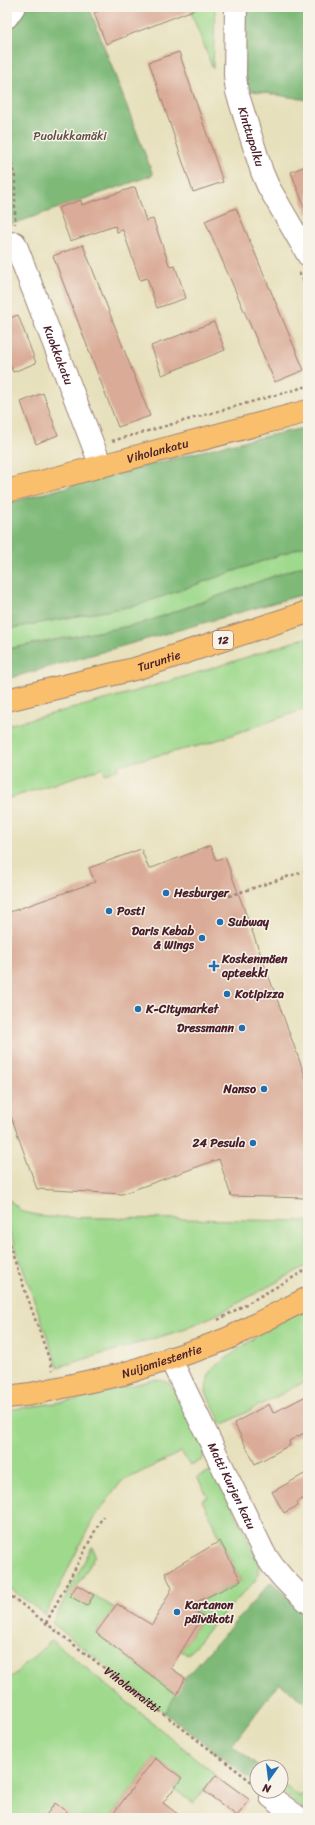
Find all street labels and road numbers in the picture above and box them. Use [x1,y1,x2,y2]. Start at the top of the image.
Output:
street label: Kinttupolku [231,104,271,170]
street label: Kuokkakatu [37,322,80,389]
street label: Viholankatu [125,432,192,470]
road number: 12 [213,631,233,649]
street label: Turuntie [135,644,183,678]
street label: Nuijamiestentie [119,1338,205,1385]
street label: Matti Kurjen katu [201,1438,262,1534]
street label: Viholanraitti [99,1661,166,1719]

